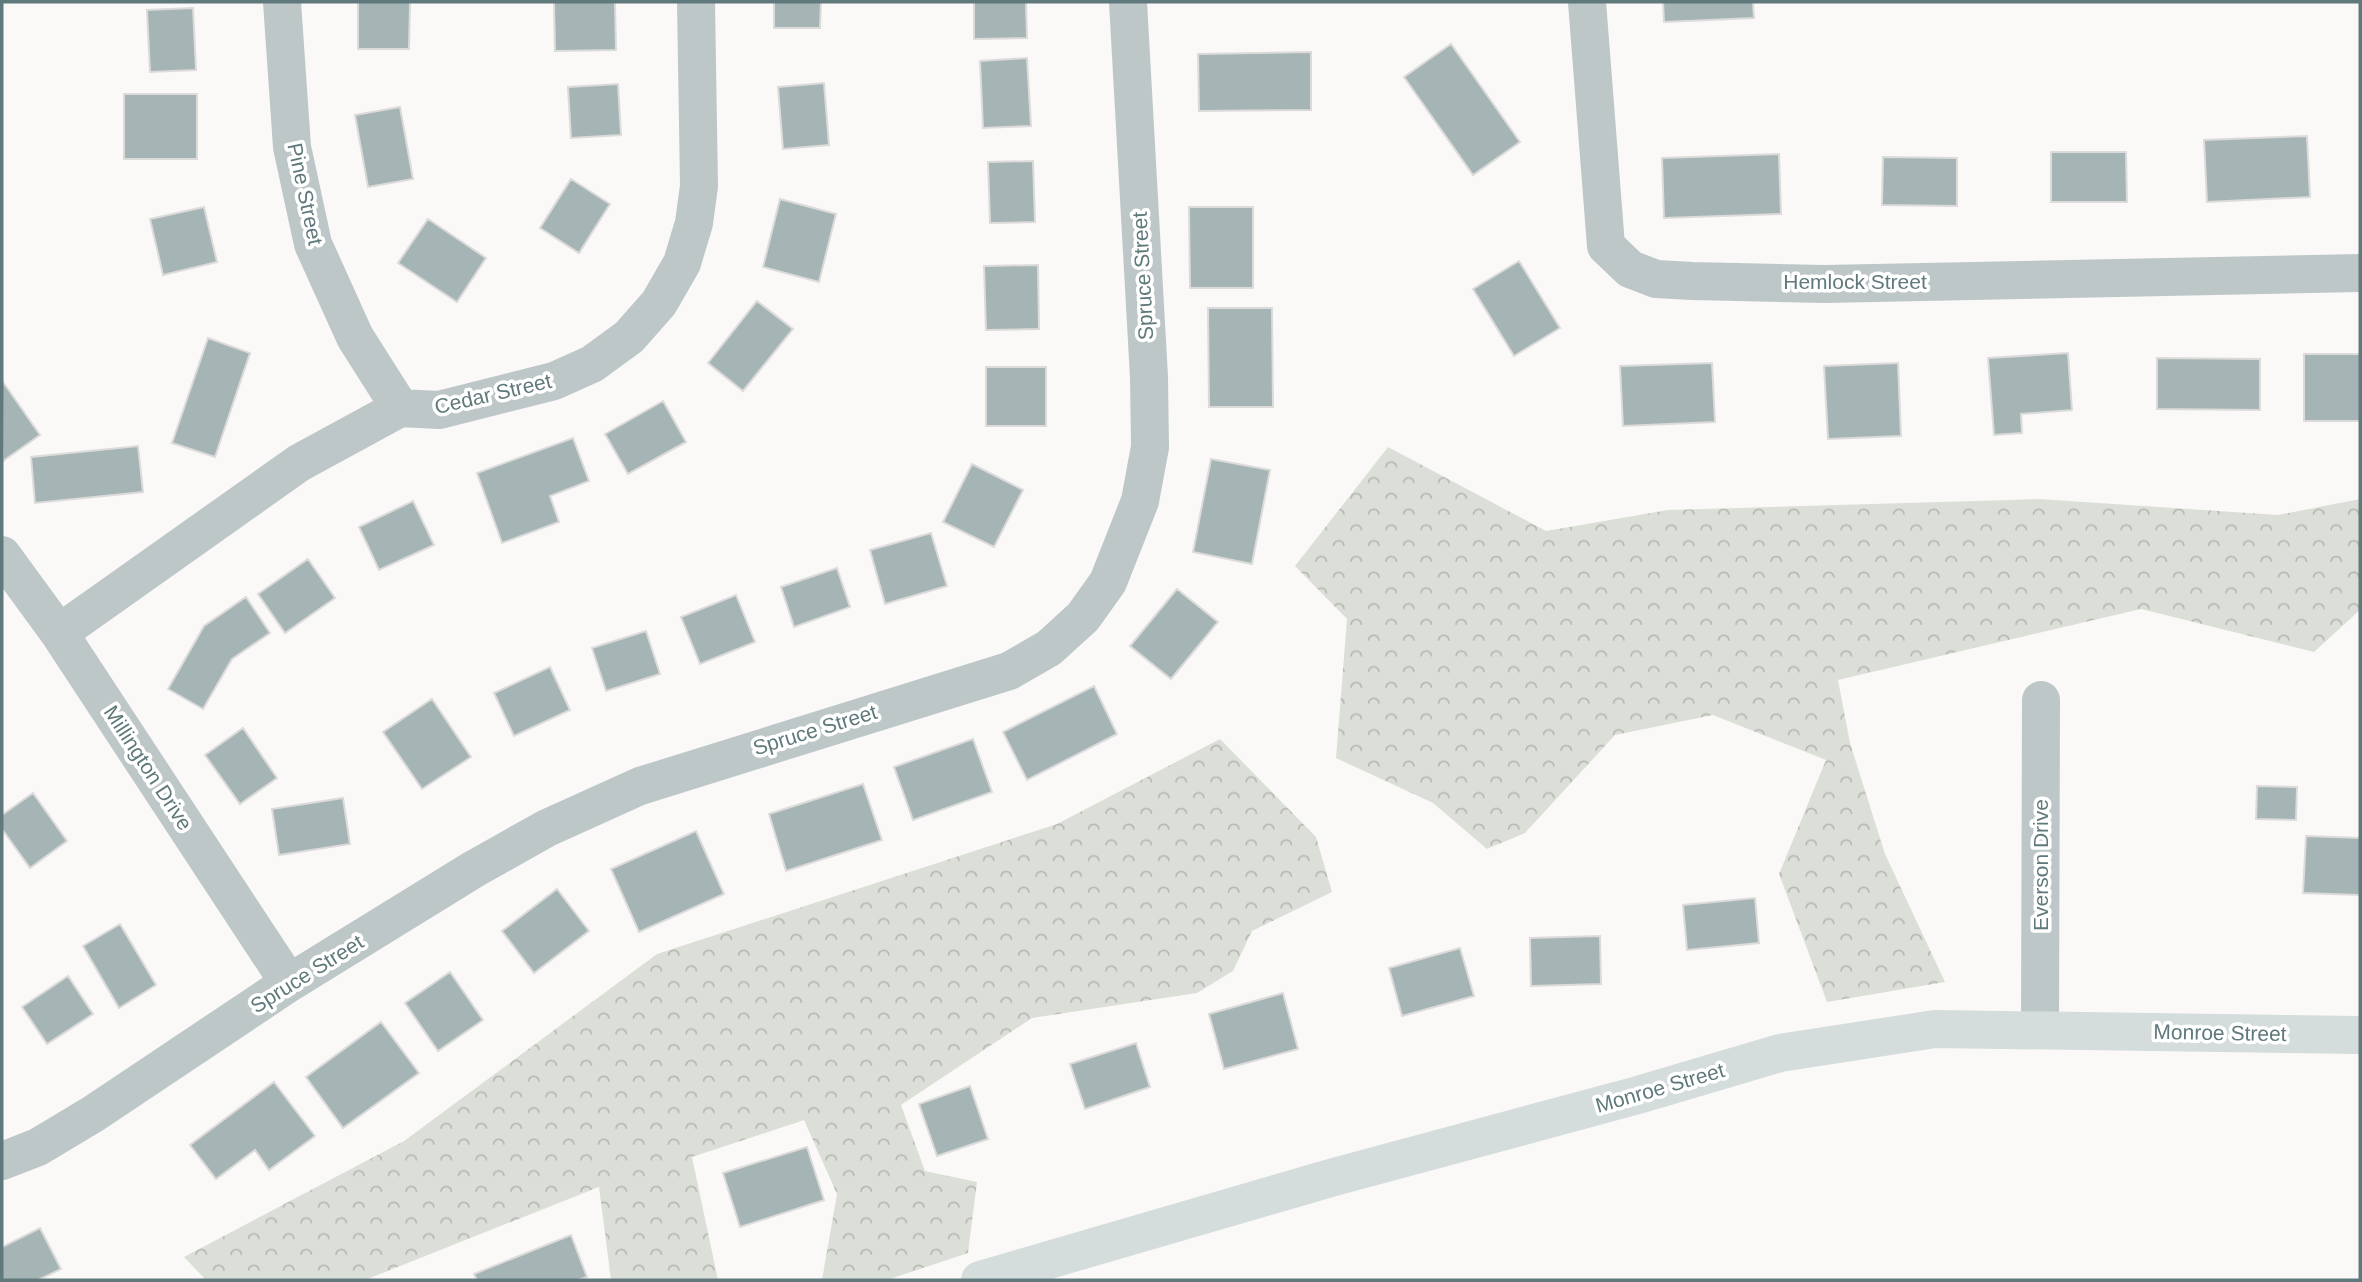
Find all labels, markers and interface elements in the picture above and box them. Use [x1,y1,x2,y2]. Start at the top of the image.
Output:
street label: Pine Street [283,141,328,247]
street label: Spruce Street [1128,211,1157,341]
street label: Hemlock Street [1783,270,1927,293]
street label: Cedar Street [432,369,554,418]
street label: Spruce Street [750,700,880,759]
street label: Millington Drive [100,701,197,834]
street label: Everson Drive [2029,799,2052,931]
street label: Spruce Street [246,930,367,1017]
street label: Monroe Street [2153,1020,2287,1045]
street label: Monroe Street [1593,1058,1727,1117]

